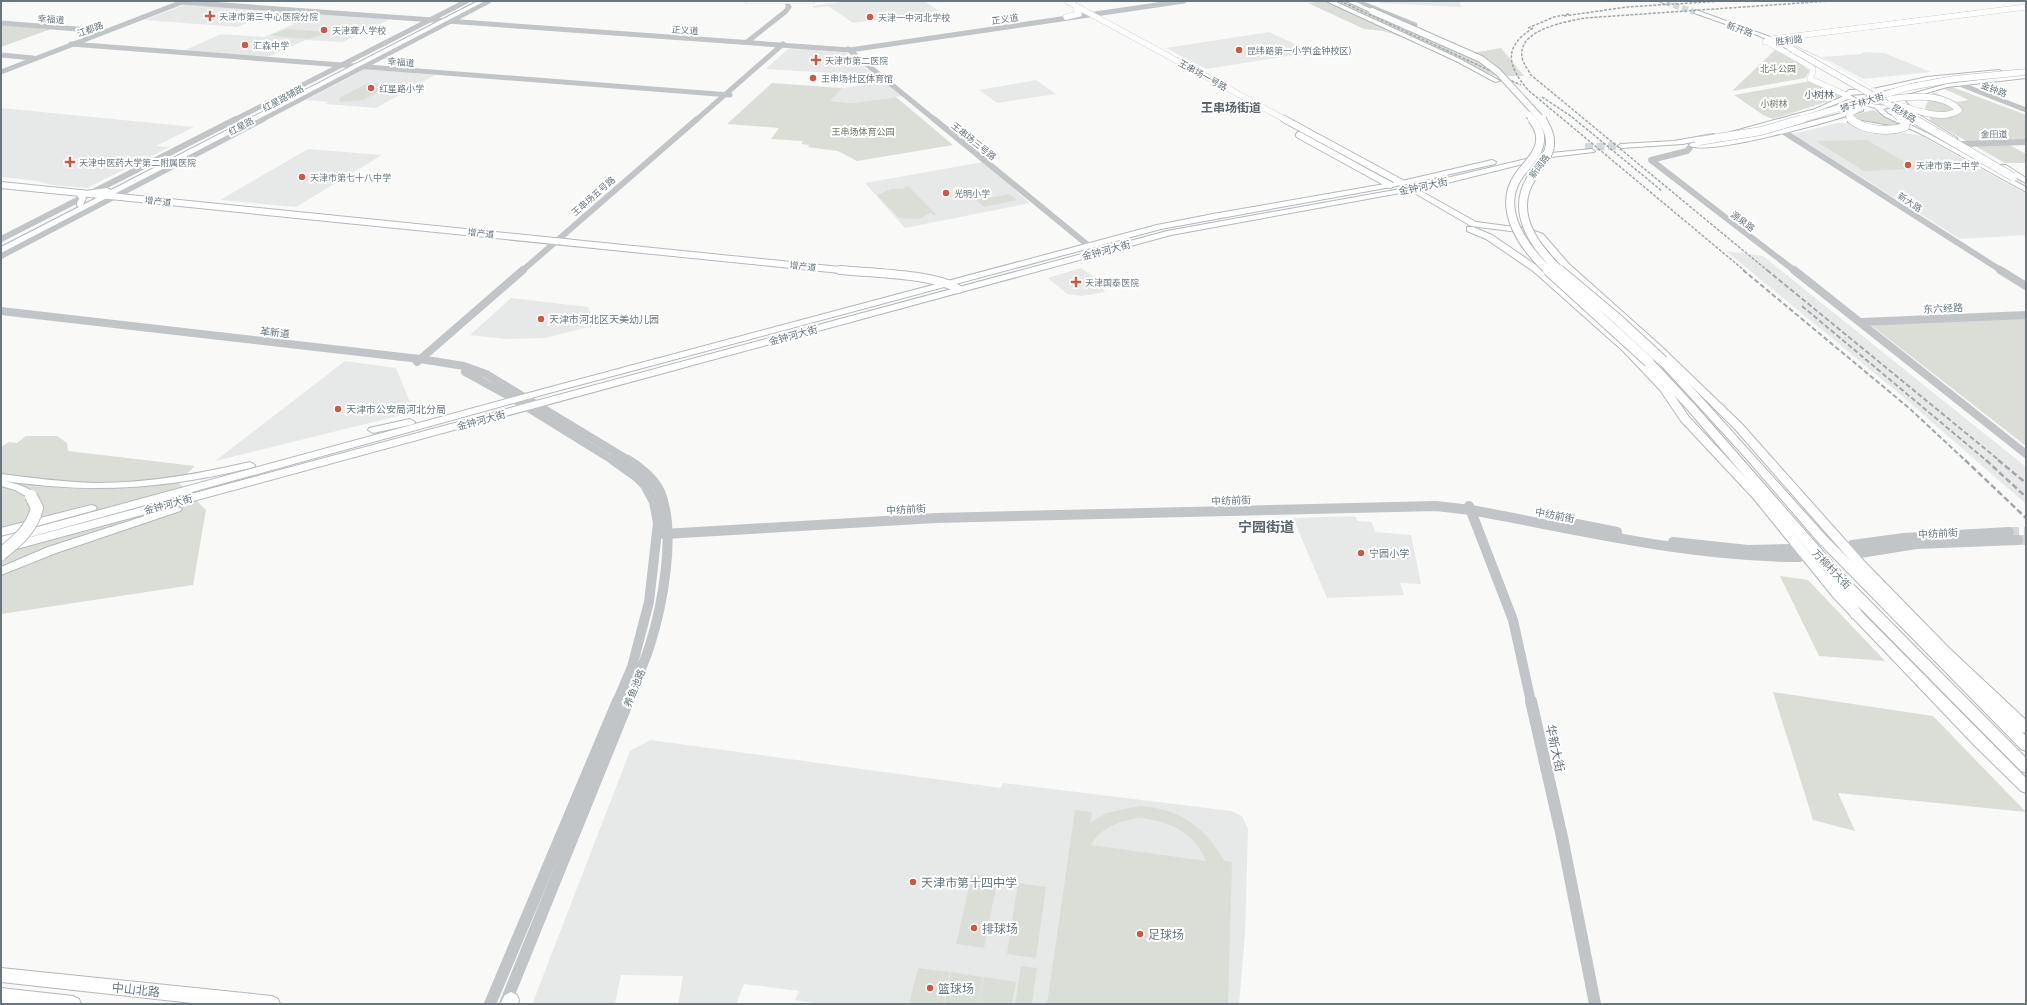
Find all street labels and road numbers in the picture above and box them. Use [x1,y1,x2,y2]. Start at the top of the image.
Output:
street label: 正义道 [991,12,1019,26]
street label: 幸福道 [37,13,65,25]
street label: 江都路 [75,19,105,39]
street label: 新开路 [1725,19,1755,39]
street label: 正义道 [671,24,699,36]
street label: 胜利路 [1775,33,1803,47]
street label: 幸福道 [387,56,415,68]
street label: 王串场一号路 [1177,57,1229,93]
street label: 金钟路 [1979,79,2009,99]
street label: 红星路辅路 [261,83,305,113]
street label: 狮子林大街 [1839,90,1885,114]
street label: 昆纬路 [1890,101,1918,125]
street label: 红星路 [226,115,256,137]
street label: 王串场三号路 [950,120,998,162]
street label: 金田道 [1980,128,2008,140]
street label: 新阔路 [1526,152,1552,180]
street label: 王串场五号路 [569,174,617,218]
street label: 金钟河大街 [1397,175,1449,197]
street label: 新大路 [1896,190,1924,214]
street label: 增产道 [144,194,172,208]
street label: 源泉路 [1729,208,1757,234]
street label: 增产道 [467,226,495,240]
street label: 金钟河大街 [1080,238,1132,262]
street label: 增产道 [789,259,817,273]
street label: 东六经路 [1923,301,1963,315]
street label: 金钟河大街 [767,323,819,347]
street label: 革新道 [259,324,291,340]
street label: 金钟河大街 [455,408,507,432]
street label: 金钟河大街 [142,492,194,516]
street label: 中纺前街 [1211,493,1251,507]
street label: 中纺前街 [886,502,926,516]
street label: 中纺前街 [1534,505,1576,525]
street label: 中纺前街 [1918,526,1958,540]
street label: 万柳村大街 [1810,547,1854,591]
street label: 养鱼池路 [621,667,647,709]
street label: 华新大街 [1544,723,1568,773]
street label: 中山北路 [111,980,161,998]

